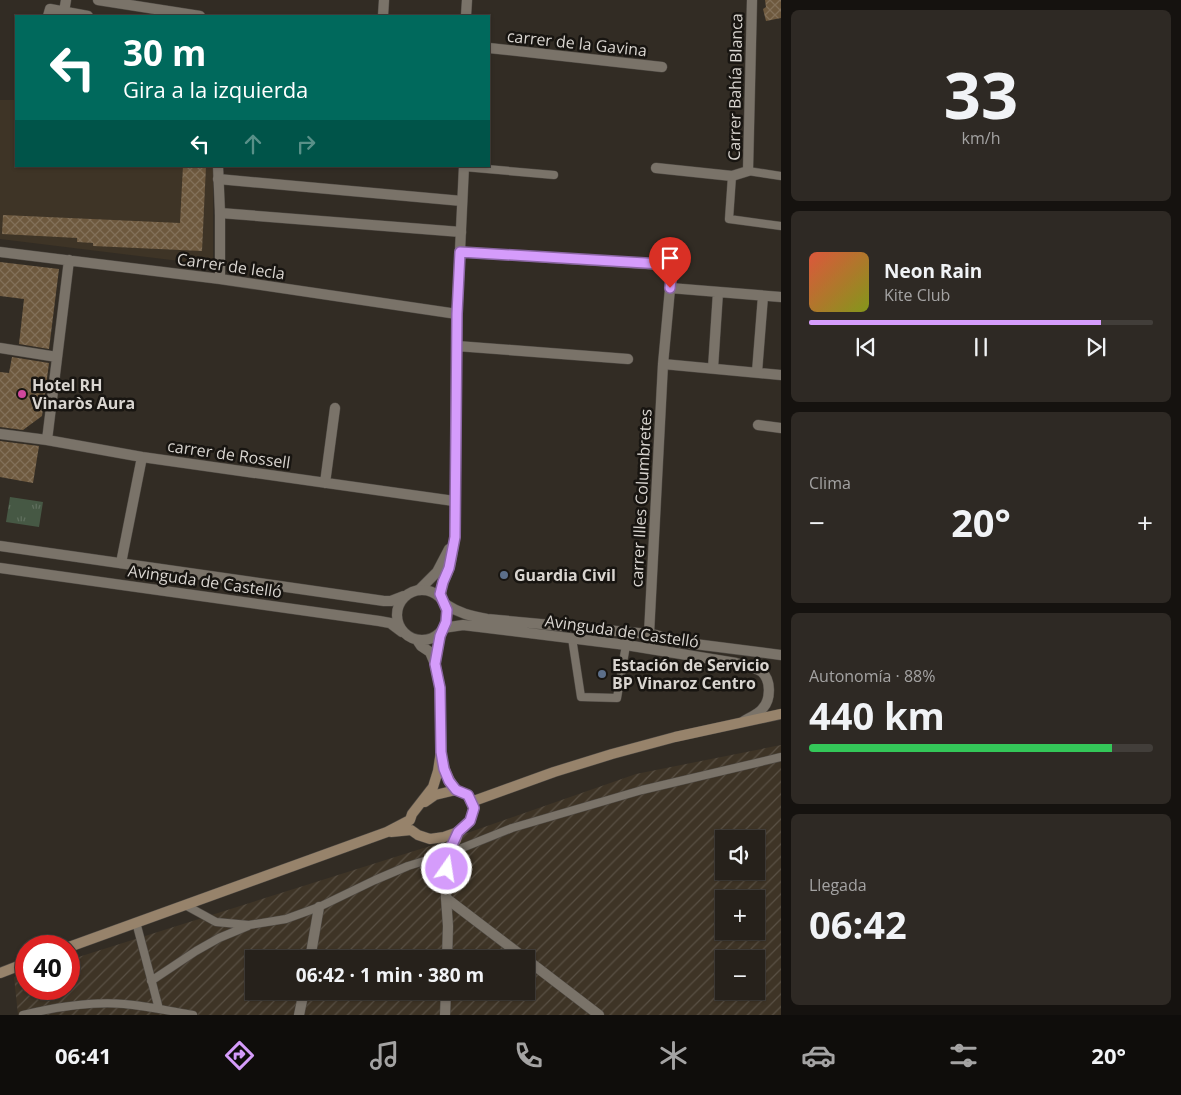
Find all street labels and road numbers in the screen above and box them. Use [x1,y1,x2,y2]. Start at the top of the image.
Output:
street label: Carrer Bahía Blanca [723,13,747,161]
street label: carrer de la Gavina [506,25,648,61]
street label: Carrer de Iecla [176,248,286,284]
street label: carrer Illes Columbretes [625,408,657,588]
street label: carrer de Rossell [166,434,292,474]
street label: Avinguda de Castelló [127,559,283,603]
street label: Avinguda de Castelló [544,609,700,653]

